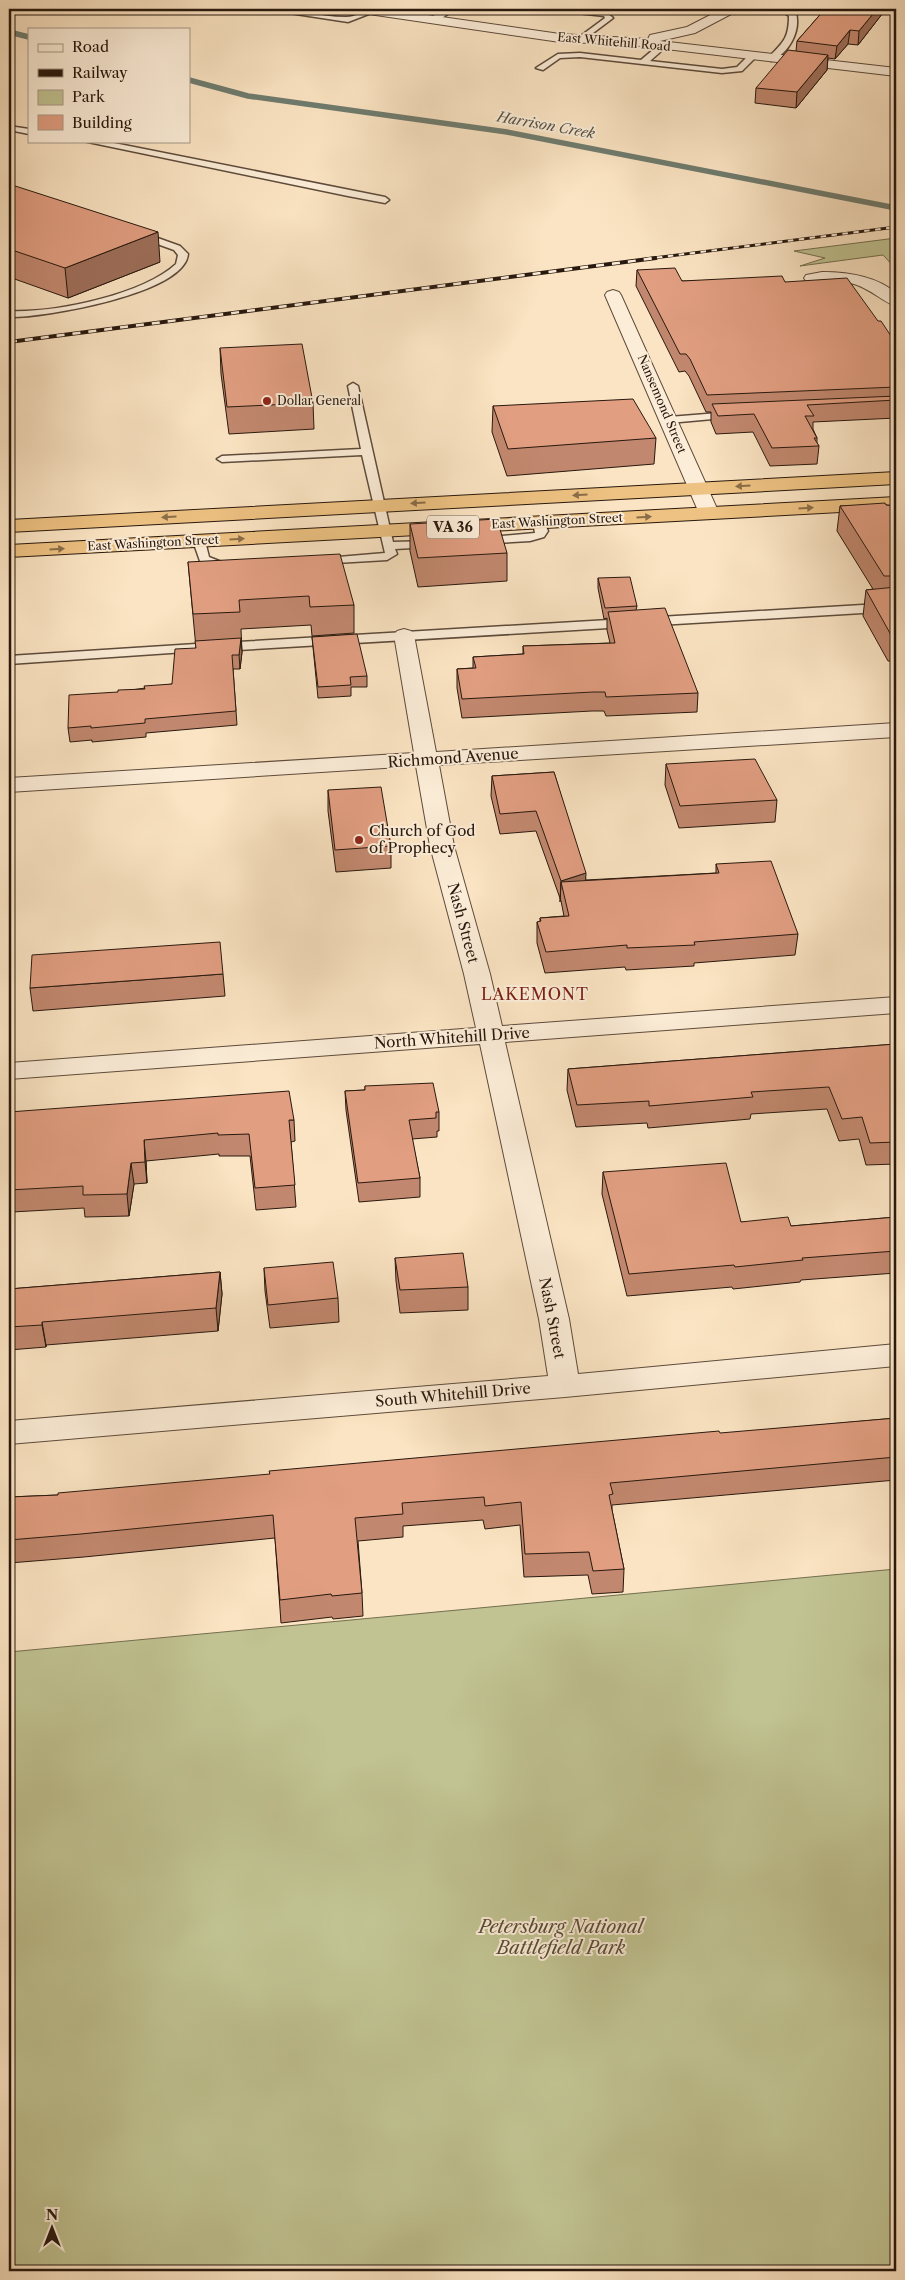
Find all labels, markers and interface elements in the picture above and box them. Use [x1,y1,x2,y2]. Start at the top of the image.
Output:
legend [28,28,190,142]
street label: East Whitehill Road [557,29,672,54]
text: Road [72,37,109,56]
text: Railway [72,63,128,82]
text: Park [72,87,106,106]
water label: Harrison Creek [495,107,597,143]
text: Building [72,113,132,132]
street label: Nansemond Street [635,352,690,456]
place label: Dollar General [277,393,362,408]
marker: Dollar General [261,395,273,407]
one-way arrow [734,482,750,490]
one-way arrow [572,491,588,499]
one-way arrow [410,500,426,508]
one-way arrow [799,503,815,511]
street label: East Washington Street [491,510,624,531]
one-way arrow [636,512,652,520]
one-way arrow [160,514,176,522]
road number: VA 36 [427,516,479,538]
street label: East Washington Street [87,532,220,553]
one-way arrow [229,534,245,542]
one-way arrow [50,544,66,552]
street label: Richmond Avenue [387,743,519,772]
place label: Church of God of Prophecy [369,821,475,857]
marker: Church of God of Prophecy [353,834,365,846]
street label: Nash Street [444,881,483,966]
district label: LAKEMONT [481,984,589,1004]
street label: North Whitehill Drive [374,1023,530,1052]
street label: Nash Street [535,1276,570,1361]
street label: South Whitehill Drive [374,1378,531,1411]
park label: Petersburg National Battlefield Park [477,1916,646,1959]
north arrow [28,2202,78,2252]
text: N [46,2206,58,2224]

